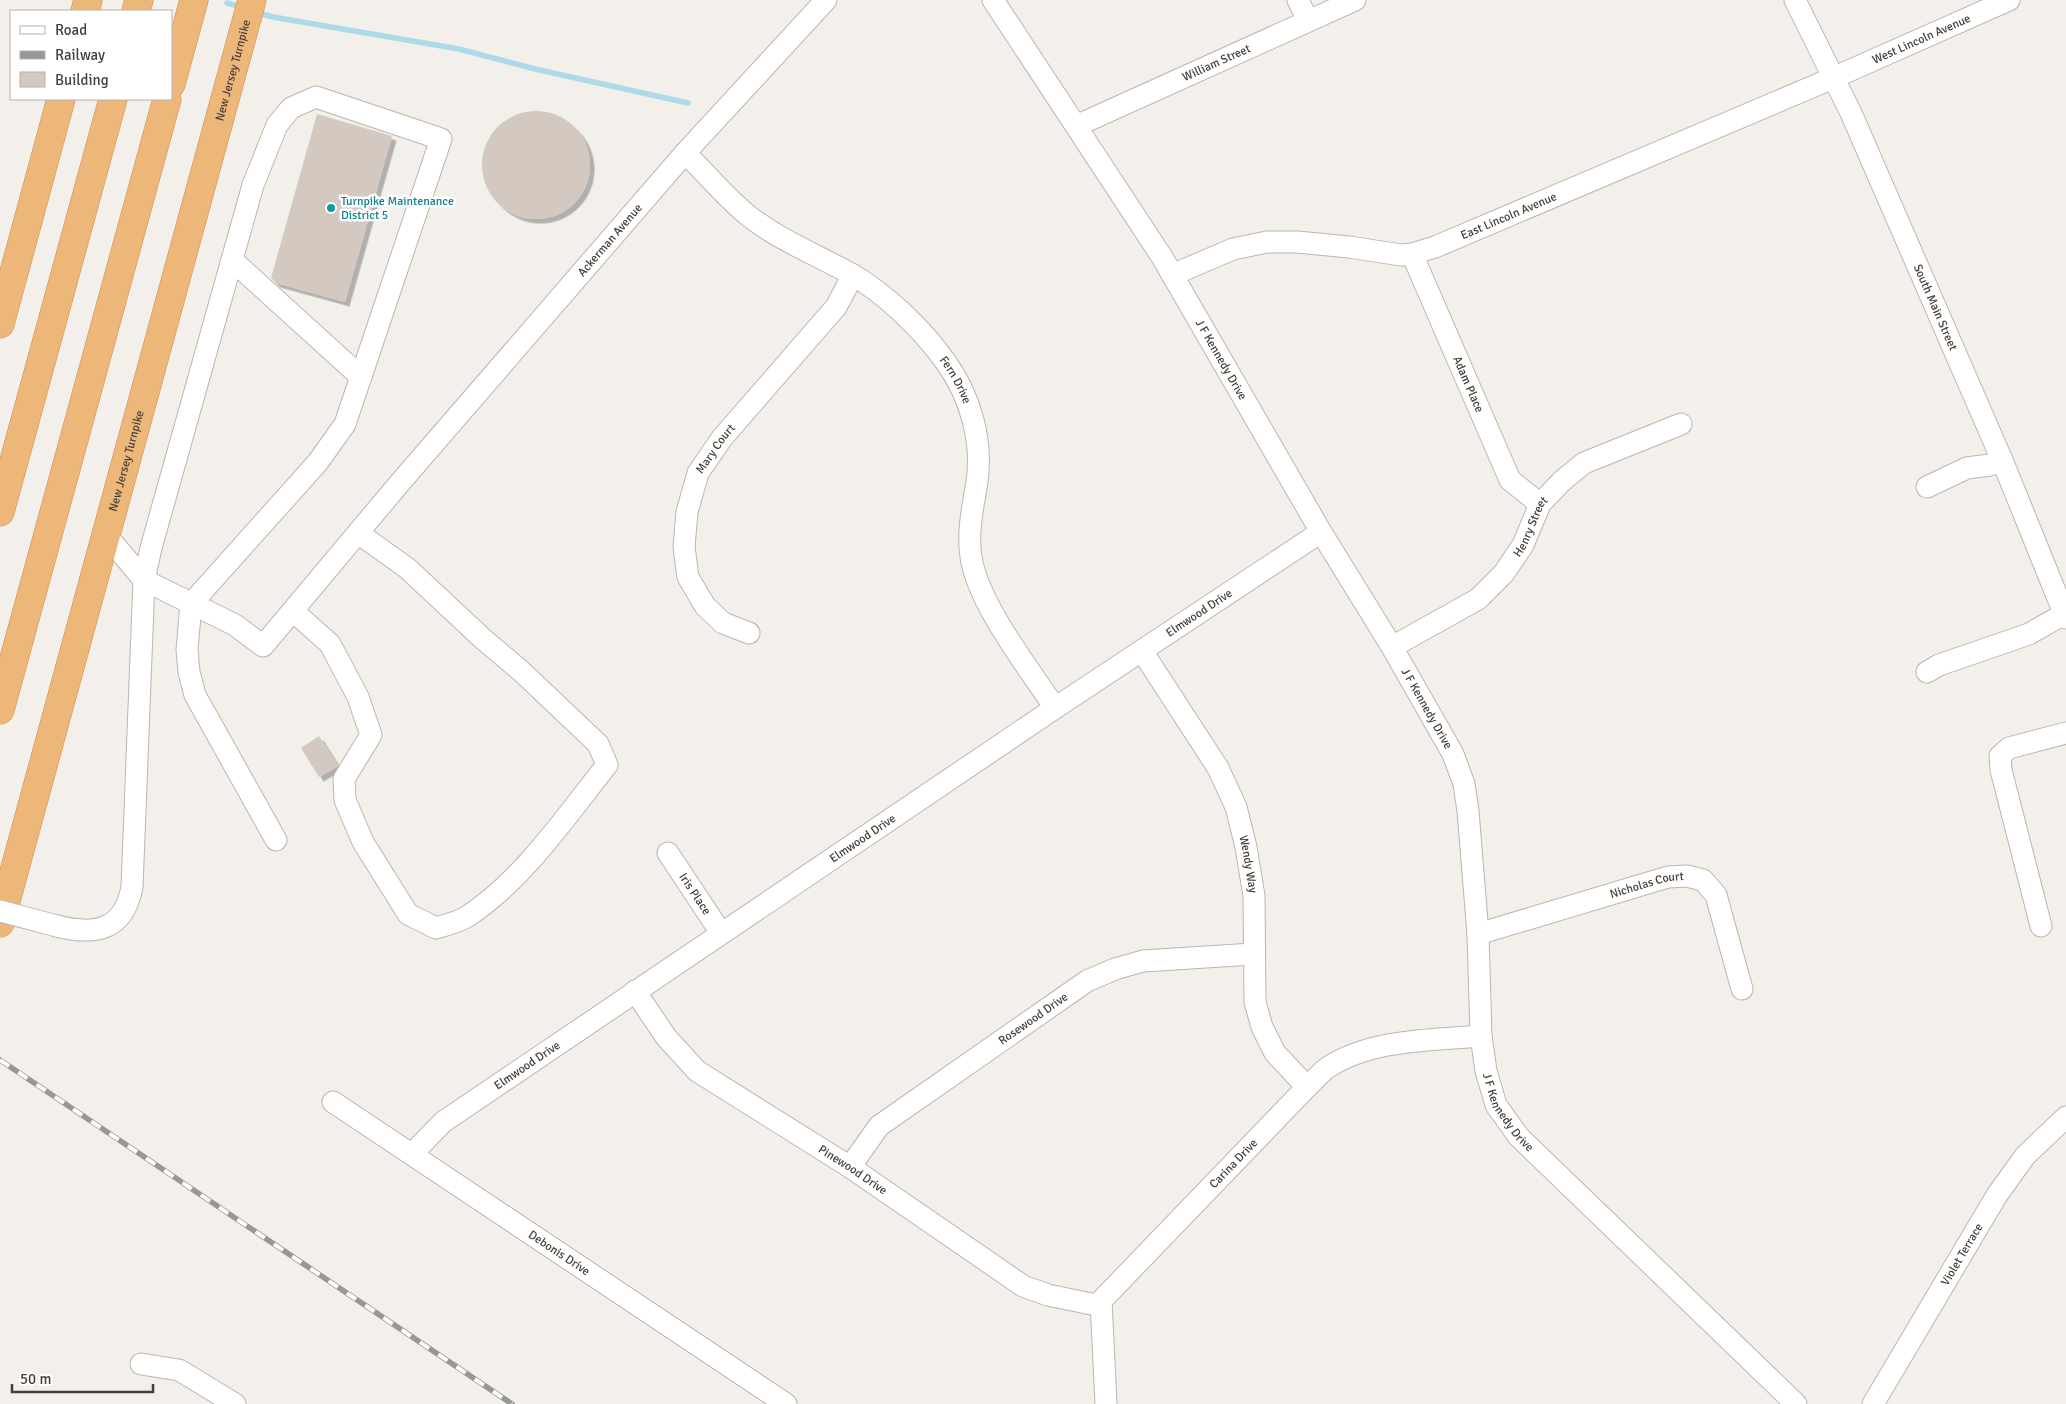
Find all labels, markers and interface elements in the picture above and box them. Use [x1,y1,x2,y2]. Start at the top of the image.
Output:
legend [10,10,172,100]
street label: West Lincoln Avenue [1870,11,1973,68]
street label: New Jersey Turnpike [212,18,254,123]
text: Road [55,21,87,39]
street label: William Street [1180,41,1253,85]
text: Railway [55,46,105,64]
text: Building [55,71,109,89]
street label: East Lincoln Avenue [1459,189,1559,243]
place label: Turnpike Maintenance District 5 [341,194,454,223]
street label: Ackerman Avenue [575,201,646,280]
marker: Turnpike Maintenance District 5 [325,202,337,214]
street label: South Main Street [1910,262,1960,353]
street label: J F Kennedy Drive [1192,317,1250,403]
street label: Fern Drive [936,353,974,406]
street label: Adam Place [1449,354,1487,415]
street label: New Jersey Turnpike [106,409,148,513]
street label: Mary Court [693,421,739,477]
street label: Henry Street [1510,493,1551,560]
street label: Elmwood Drive [1163,586,1235,641]
street label: J F Kennedy Drive [1398,666,1455,752]
street label: Elmwood Drive [827,811,899,866]
street label: Wendy Way [1235,834,1260,894]
street label: Nicholas Court [1608,869,1684,902]
street label: Iris Place [675,870,714,918]
street label: Rosewood Drive [996,990,1071,1048]
street label: Elmwood Drive [491,1038,563,1093]
street label: J F Kennedy Drive [1479,1071,1537,1155]
street label: Carina Drive [1206,1136,1261,1192]
street label: Pinewood Drive [815,1142,890,1198]
street label: Violet Terrace [1938,1221,1987,1289]
street label: Debonis Drive [525,1227,593,1279]
scale bar [12,1362,154,1394]
text: 50 m [20,1370,51,1388]

